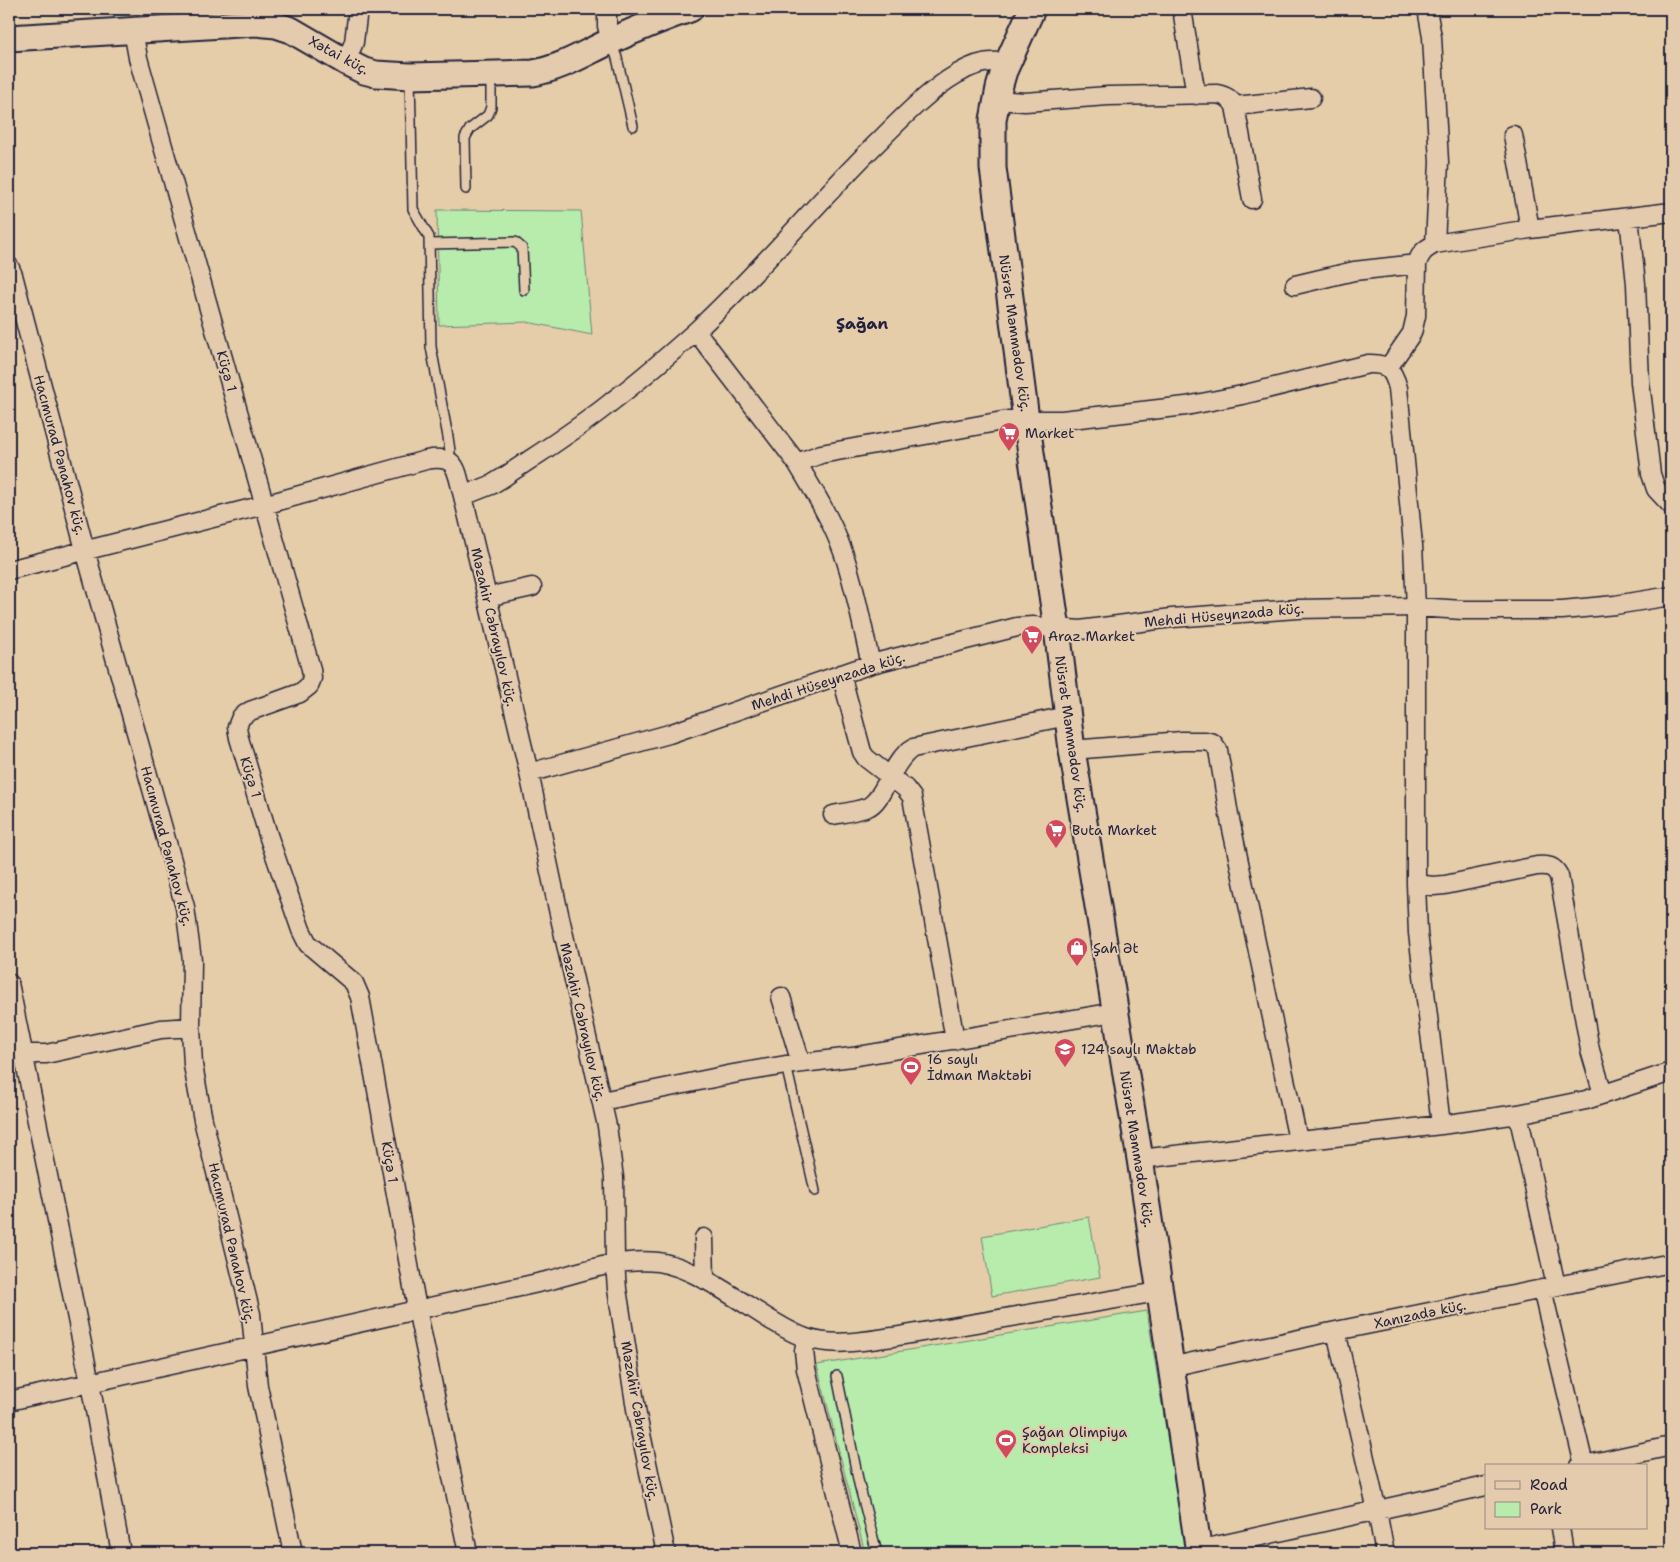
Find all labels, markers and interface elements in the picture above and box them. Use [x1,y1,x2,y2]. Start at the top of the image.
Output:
street label: Xətai küç. [306,32,372,78]
street label: Nüsrət Məmmədov küç. [995,253,1035,413]
district label: Şağan [836,313,888,334]
street label: Küçə 1 [213,348,241,394]
street label: Hacımurad Pənahov küç. [30,373,90,537]
supermarket icon: Market [997,421,1021,452]
place label: Market [1025,424,1074,442]
street label: Məzahir Cəbrayılov küç. [467,546,521,708]
street label: Mehdi Hüseynzadə küç. [1143,599,1305,631]
supermarket icon: Araz Market [1020,624,1044,655]
place label: Araz Market [1048,627,1135,645]
street label: Mehdi Hüseynzadə küç. [749,648,907,714]
street label: Nüsrət Məmmədov küç. [1051,654,1091,814]
street label: Küçə 1 [236,754,266,800]
street label: Hacımurad Pənahov küç. [137,764,197,928]
supermarket icon: Buta Market [1044,818,1068,849]
place label: Buta Market [1072,821,1157,839]
shop icon: Şah Ət [1065,936,1089,967]
place label: Şah Ət [1093,939,1139,957]
street label: Məzahir Cəbrayılov küç. [556,941,610,1103]
school or university icon: 124 saylı Məktəb [1053,1037,1077,1068]
place label: 124 saylı Məktəb [1081,1040,1197,1058]
place label: 16 saylı İdman Məktəbi [927,1050,1032,1084]
sports icon: 16 saylı İdman Məktəbi [899,1055,923,1086]
street label: Nüsrət Məmmədov küç. [1116,1069,1158,1229]
street label: Küçə 1 [377,1140,403,1184]
street label: Hacımurad Pənahov küç. [205,1161,259,1325]
street label: Xanızadə küç. [1372,1295,1468,1333]
street label: Məzahir Cəbrayılov küç. [617,1340,663,1502]
place label: Şağan Olimpiya Kompleksi [1022,1423,1127,1457]
sports icon: Şağan Olimpiya Kompleksi [994,1428,1018,1459]
legend [1485,1464,1648,1530]
text: Road [1530,1475,1568,1495]
text: Park [1530,1499,1562,1519]

